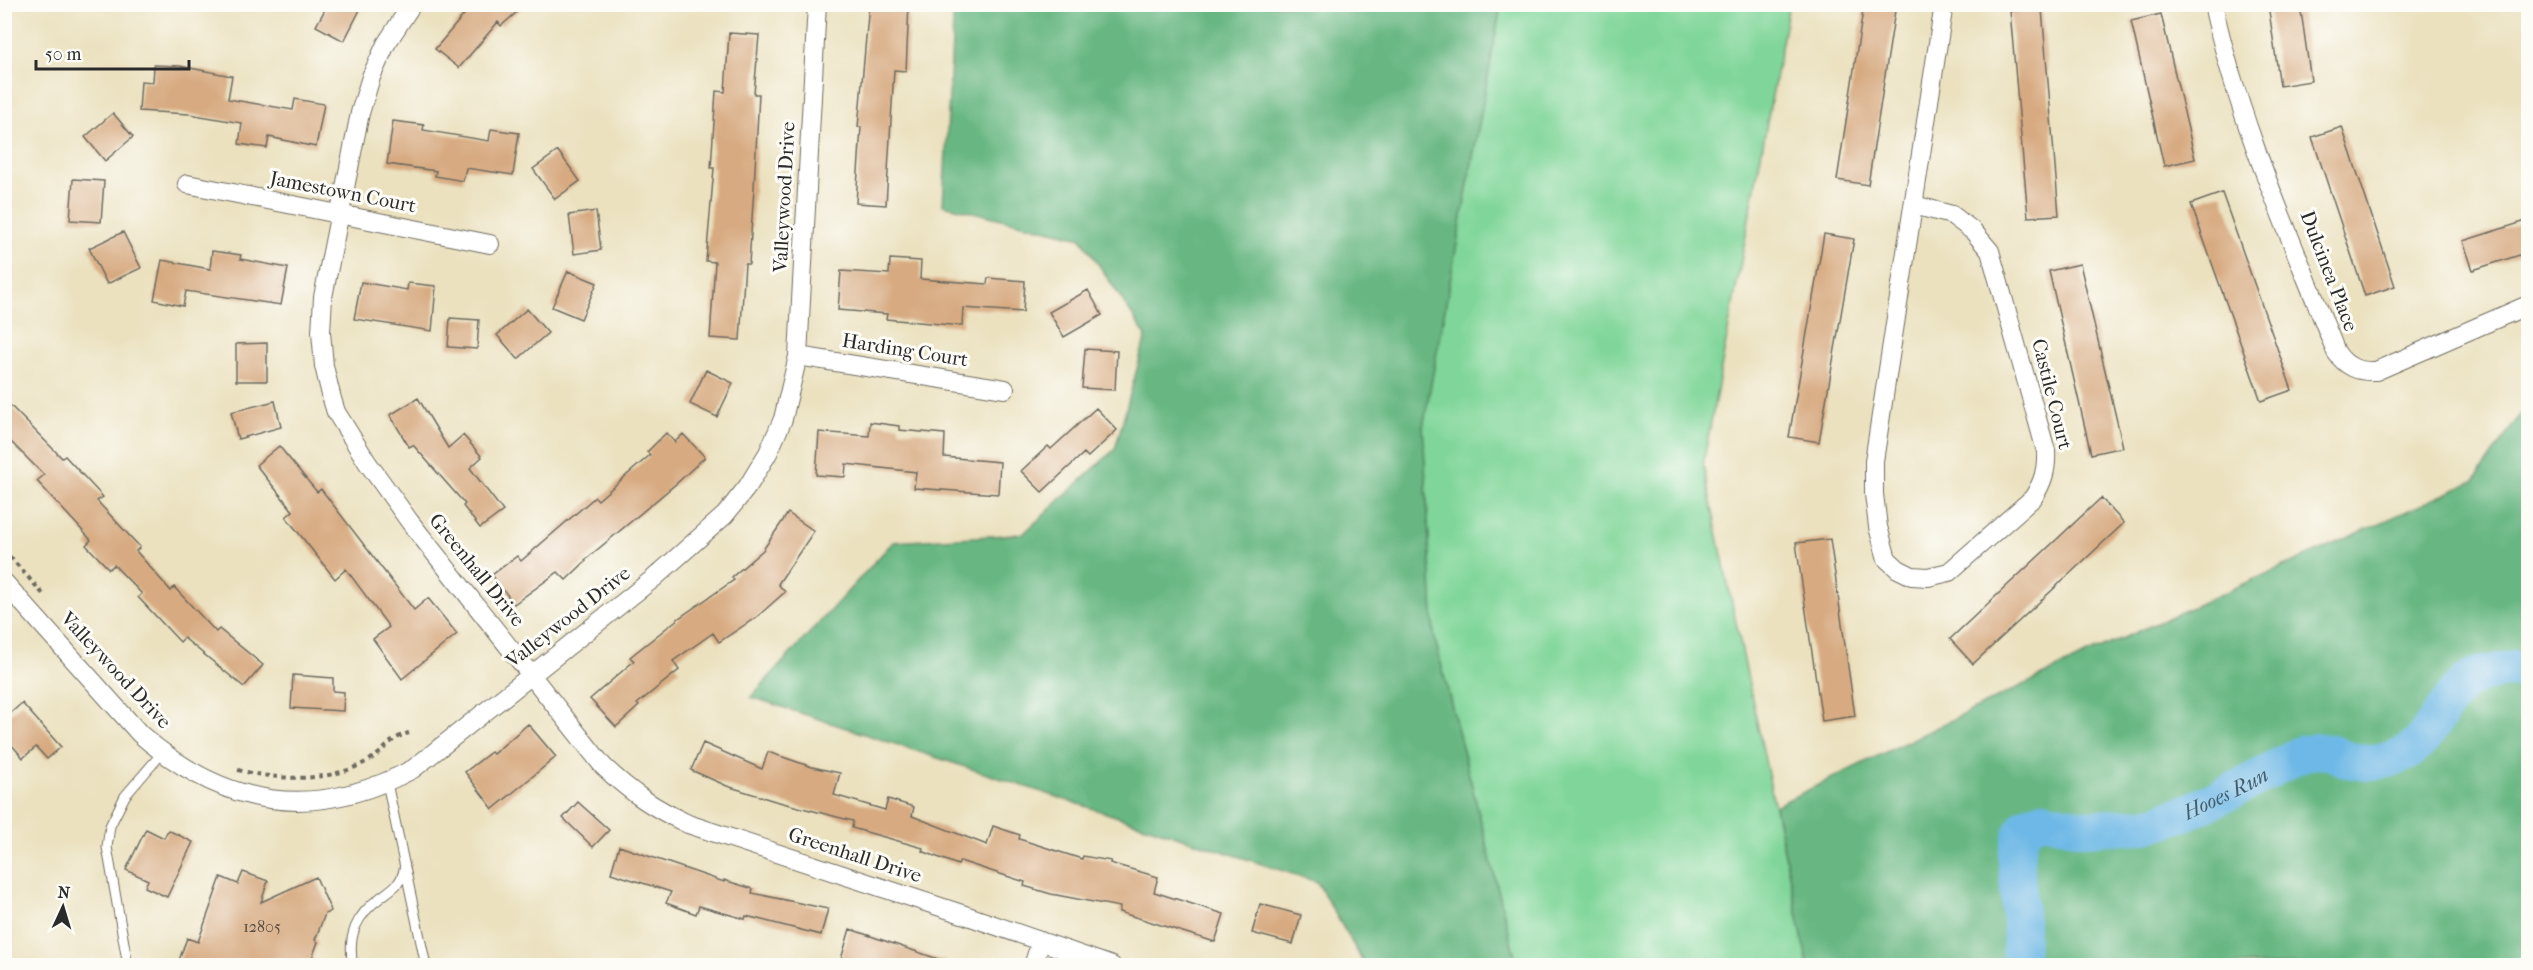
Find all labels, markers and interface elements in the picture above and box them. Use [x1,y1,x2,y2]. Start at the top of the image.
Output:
scale bar [36,33,189,71]
text: 50 m [45,44,82,65]
street label: Valleywood Drive [769,121,799,274]
street label: Jamestown Court [266,166,418,217]
street label: Dulcinea Place [2295,207,2363,335]
street label: Harding Court [840,329,970,371]
street label: Castile Court [2027,336,2077,452]
street label: Greenhall Drive [424,509,530,631]
street label: Valleywood Drive [501,561,635,673]
street label: Valleywood Drive [55,606,176,733]
water label: Hooes Run [2178,762,2273,825]
street label: Greenhall Drive [786,823,925,887]
north arrow [33,877,93,937]
text: N [57,883,72,902]
house number: 12805 [243,917,281,936]

